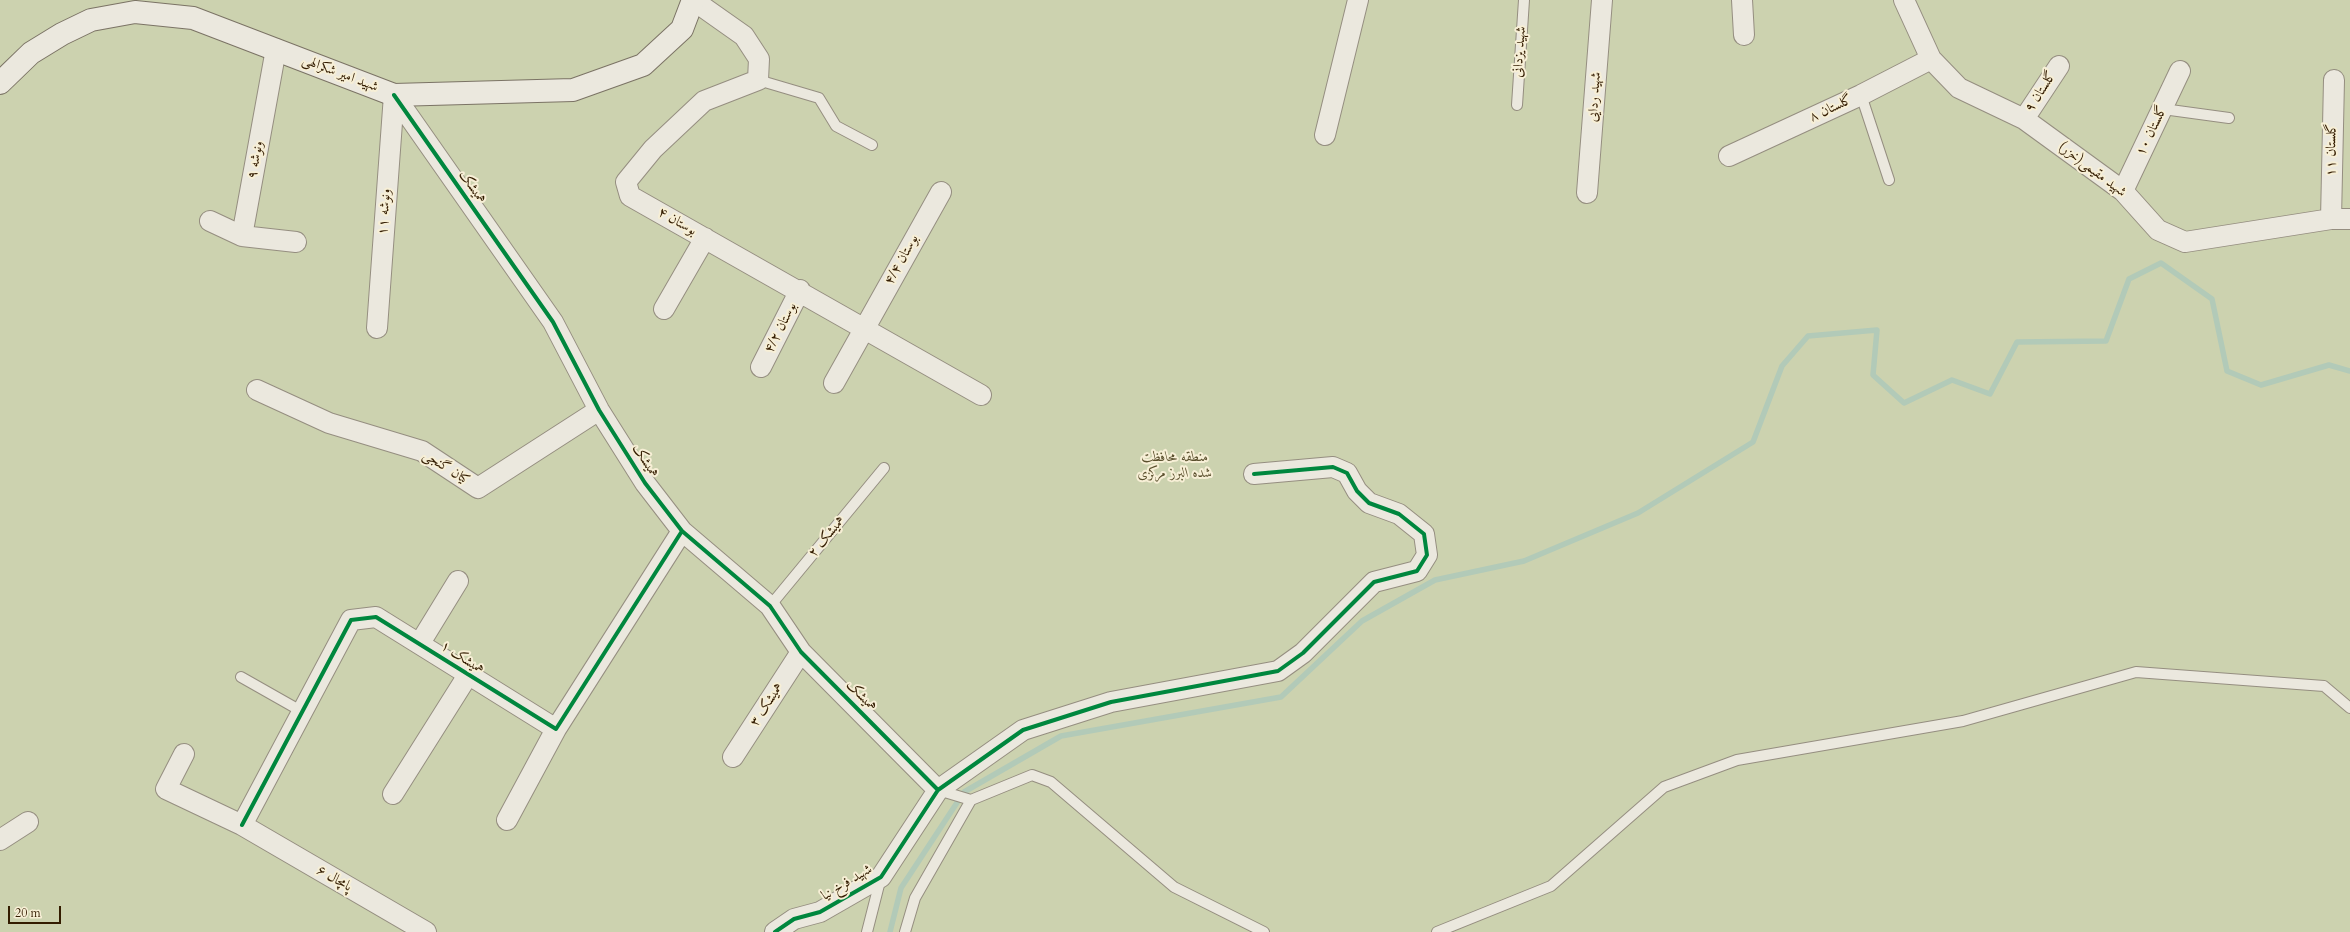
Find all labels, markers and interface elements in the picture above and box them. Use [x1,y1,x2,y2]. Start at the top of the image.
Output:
street label: شهید یزدانی [1510,26,1530,78]
street label: شهید امیر شکرالهی [300,52,380,96]
street label: گلستان ۹ [2022,68,2060,116]
street label: شهید ردایی [1585,71,1605,123]
street label: گلستان ۸ [1807,92,1855,126]
street label: گلستان ۱۰ [2133,103,2171,159]
street label: گلستان ۱۱ [2323,123,2341,177]
street label: شهید مقیمی(‌خزر) [2055,139,2129,201]
street label: ونوشه ۹ [244,140,268,180]
street label: همیشک [455,167,489,207]
street label: ونوشه ۱۱ [375,188,395,236]
street label: بوستان ۴ [655,204,699,240]
street label: بوستان ۴/۴ [881,232,923,288]
street label: بوستان ۴/۲ [761,300,801,356]
street label: همیشک [628,441,662,481]
street label: کیان گنجی [419,447,473,489]
park label: منطقه محافظت شده البرز مرکزی [1138,450,1212,482]
street label: همیشک ۲ [805,513,849,561]
street label: همیشک ۱ [437,638,487,678]
street label: همیشک [842,677,880,715]
street label: همیشک ۳ [747,680,787,730]
street label: شهید فرخ نیا [819,861,875,905]
street label: پامچال ۶ [313,862,355,896]
scale bar [10,898,63,924]
text: 20 m [15,905,41,921]

